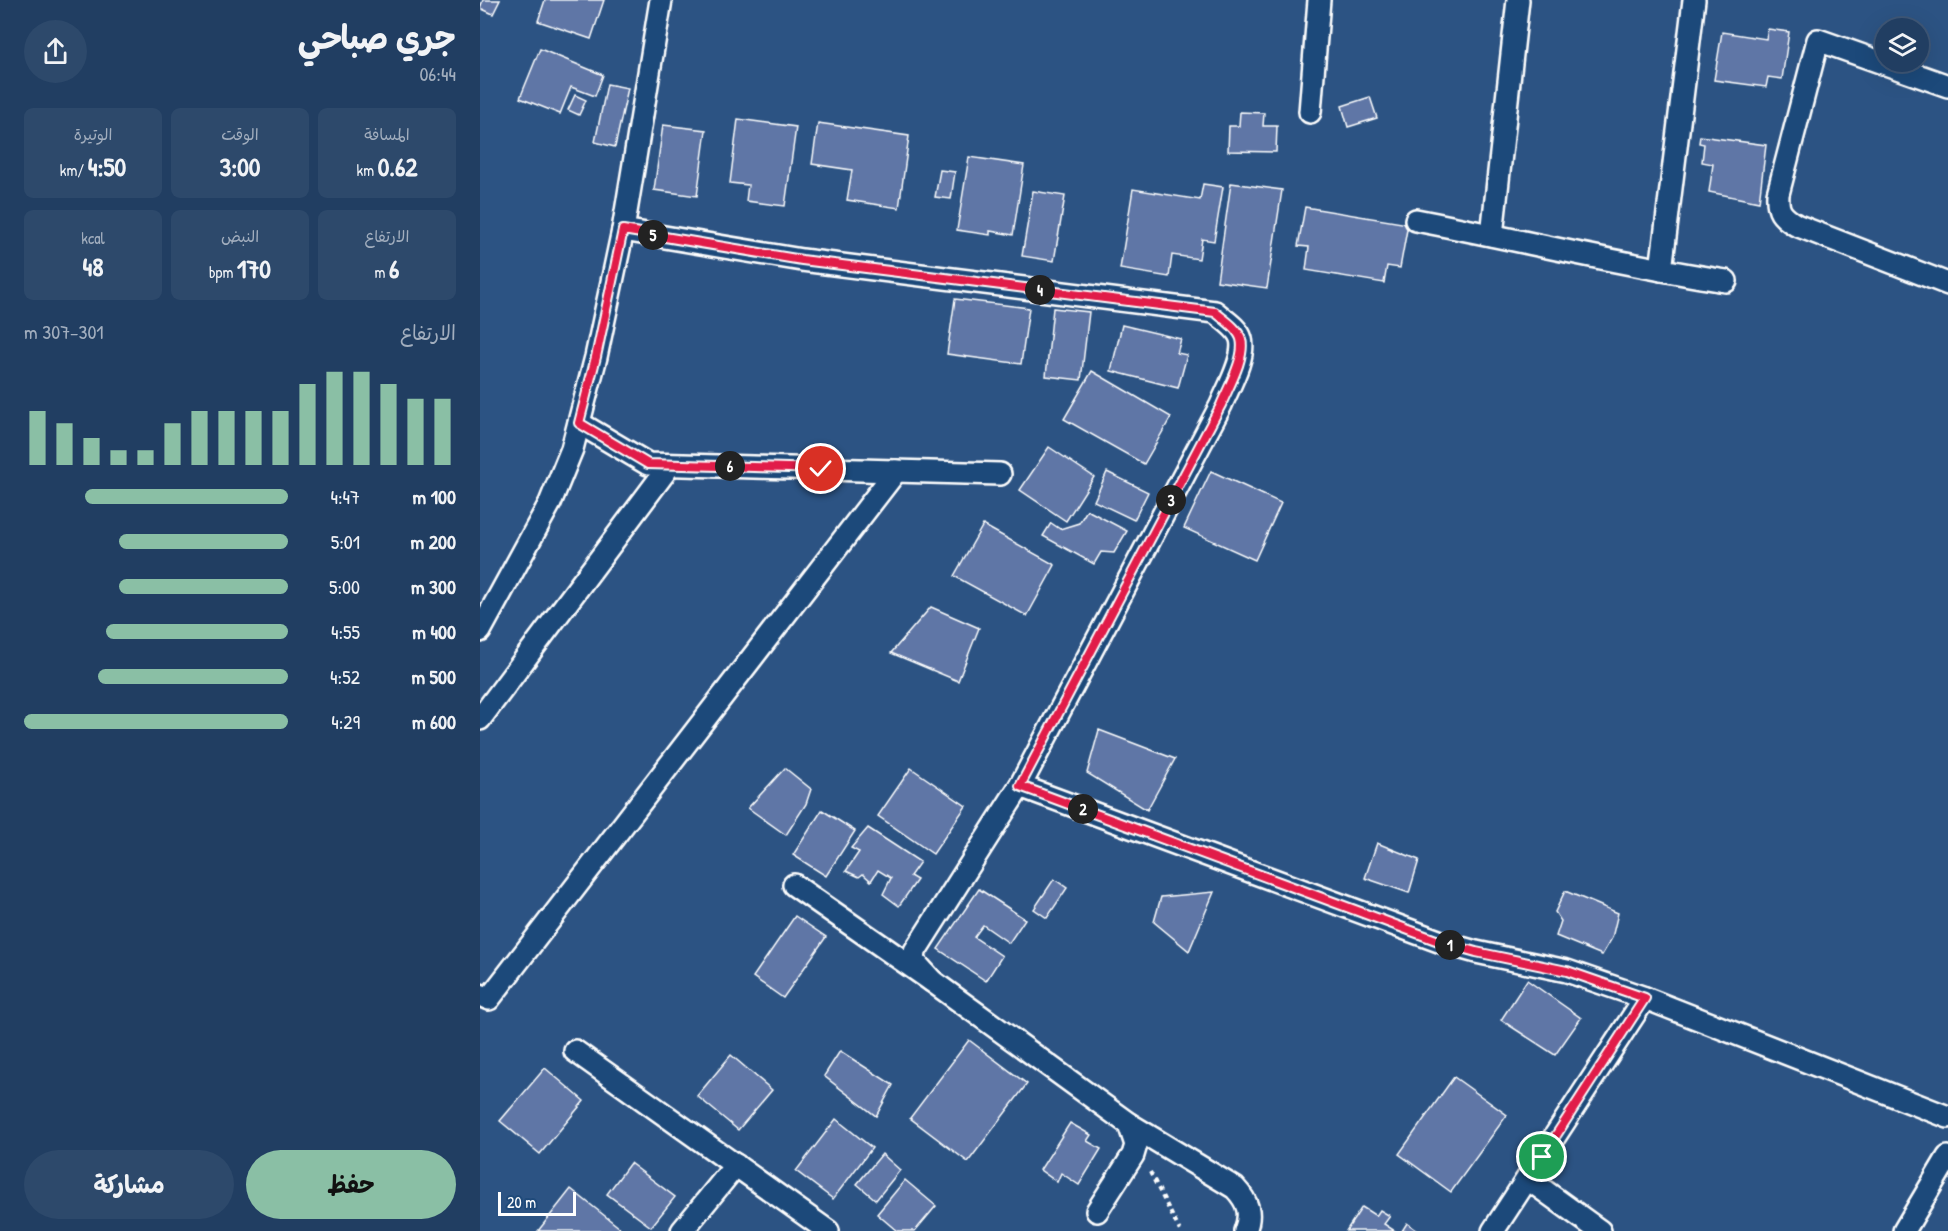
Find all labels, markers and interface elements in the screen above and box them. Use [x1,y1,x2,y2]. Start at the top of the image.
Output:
text: جري صباحي [298,15,456,59]
map controls [1875,18,1929,72]
button: layers [1875,18,1929,72]
button: share [24,20,87,83]
text: 06:44 [419,60,456,87]
text: الوتيرة [74,123,112,145]
text: الوقت [221,123,259,145]
text: المسافة [364,123,410,145]
text: 4:50 [88,149,126,184]
text: 3:00 [220,149,260,184]
text: 0.62 [378,149,417,184]
text: /km [60,159,88,181]
text: km [357,159,378,181]
pin: 5 [638,220,668,250]
text: 5 [650,224,656,246]
text: النبض [221,225,259,247]
text: الارتفاع [365,225,409,247]
text: kcal [81,227,105,249]
text: 48 [82,249,104,284]
text: 170 [237,251,271,286]
text: 6 [389,251,399,286]
text: bpm [209,261,237,283]
text: m [375,261,389,283]
pin: 4 [1025,275,1055,305]
text: 4 [1037,279,1043,301]
text: 301–307 m [24,318,104,345]
text: الارتفاع [400,319,456,346]
pin [795,443,846,494]
pin: 6 [715,451,745,481]
icon: check [804,452,837,485]
text: 6 [727,455,733,477]
text: 4:47 [330,483,360,510]
text: 100 m [413,483,456,510]
pin: 3 [1156,485,1186,515]
text: 3 [1167,489,1175,511]
text: 5:01 [331,528,360,555]
text: 200 m [411,528,456,555]
text: 5:00 [329,573,360,600]
text: 300 m [411,573,456,600]
text: 4:55 [331,618,360,645]
text: 400 m [412,618,456,645]
text: 4:52 [330,663,360,690]
text: 500 m [411,663,456,690]
text: 4:29 [331,708,360,735]
text: 600 m [412,708,456,735]
pin: 2 [1068,794,1098,824]
text: 2 [1079,798,1087,820]
pin: 1 [1435,930,1465,960]
text: 1 [1447,934,1453,956]
pin [1516,1131,1567,1182]
icon: arrive [1525,1140,1558,1173]
button: مشاركة [24,1150,234,1219]
button: حفظ [246,1150,456,1219]
scale bar [498,1189,576,1216]
text: 20 m [507,1191,536,1213]

